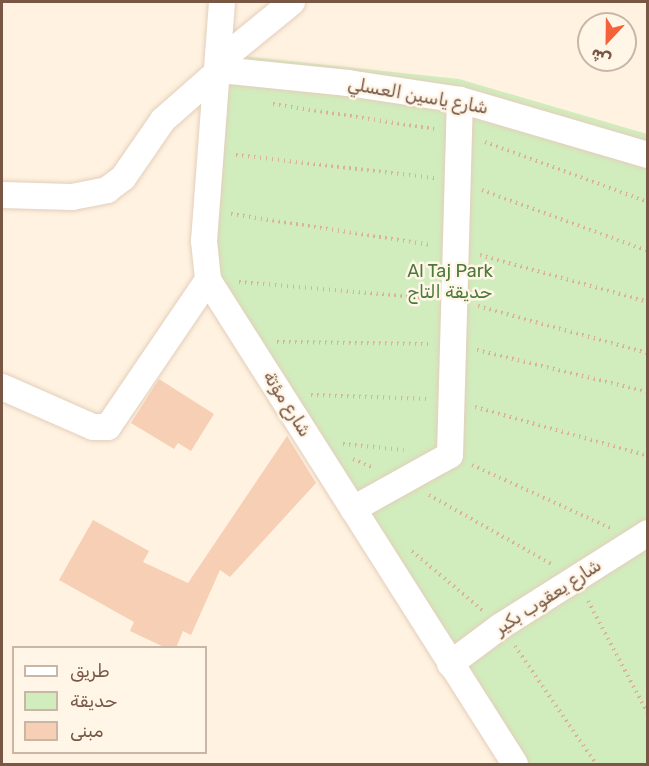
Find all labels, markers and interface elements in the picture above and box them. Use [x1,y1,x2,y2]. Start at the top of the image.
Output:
north arrow [577,12,637,72]
text: ش [588,45,614,70]
street label: شارع ياسين العسلي [346,73,490,119]
park label: Al Taj Park حديقة التاج [407,261,493,304]
street label: شارع مؤتة [258,367,316,441]
street label: شارع يعقوب بكير [491,554,605,640]
legend [12,646,207,754]
text: طريق [70,660,110,682]
text: حديقة [70,690,117,712]
text: مبنى [70,720,104,742]

